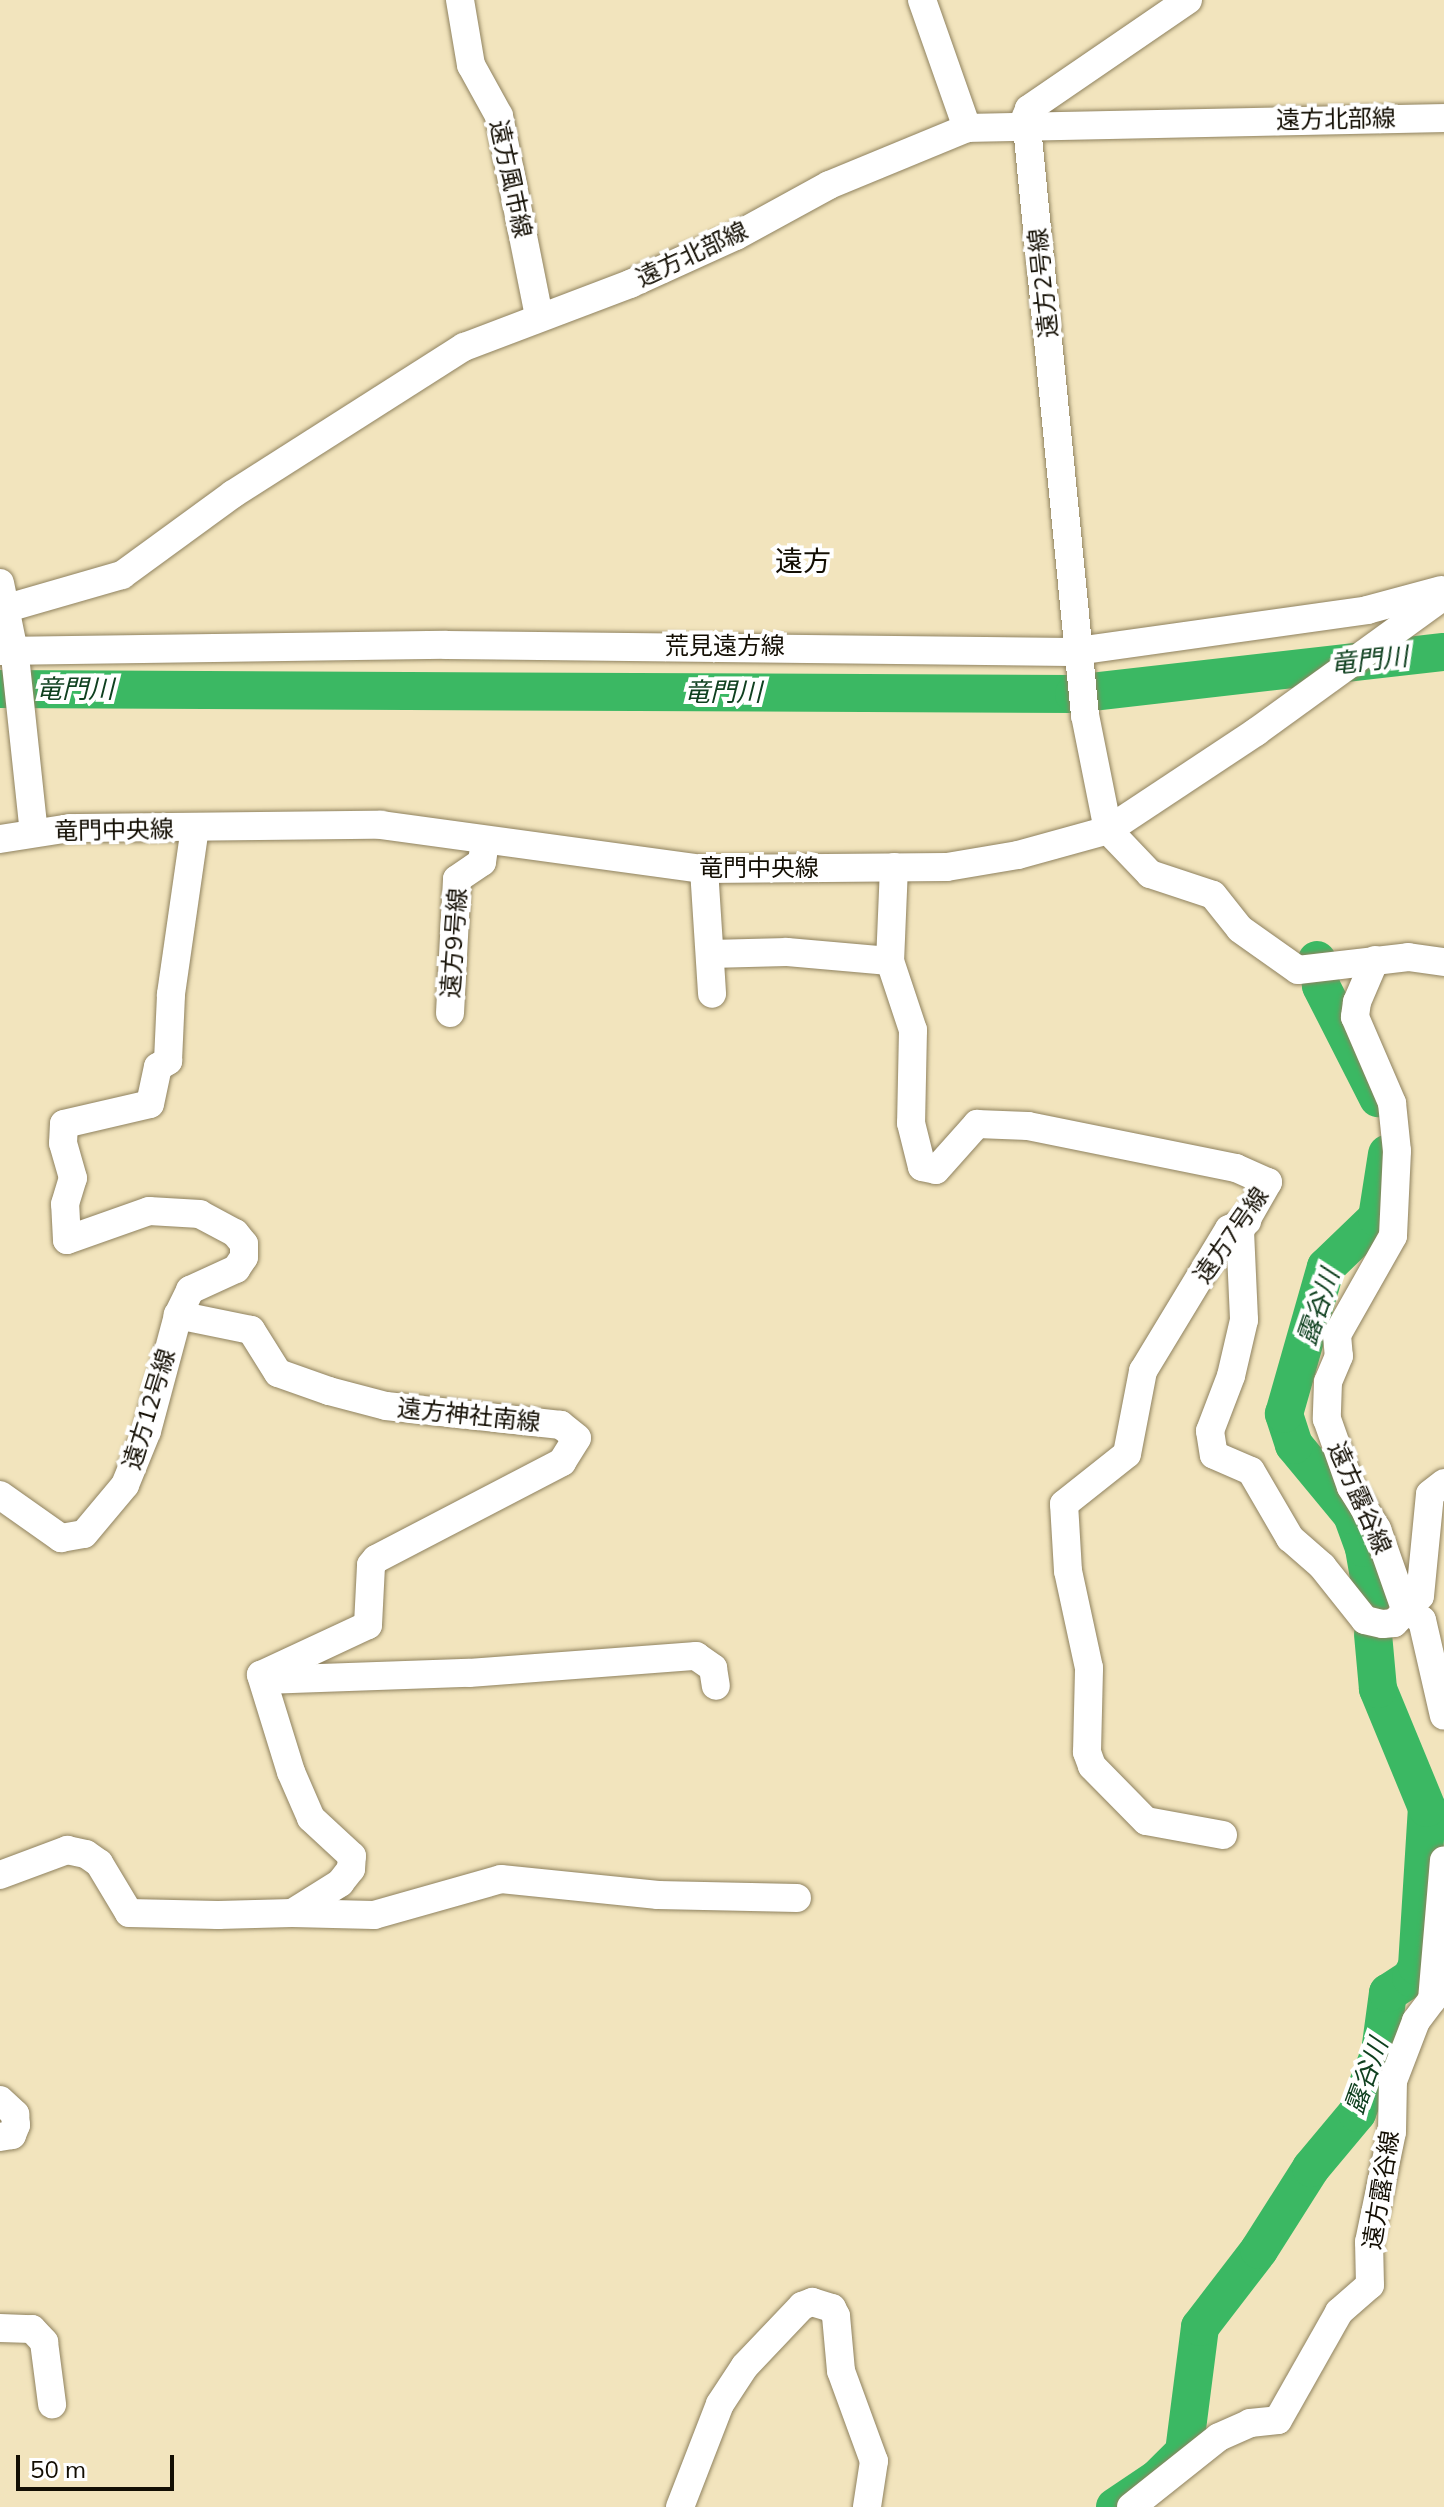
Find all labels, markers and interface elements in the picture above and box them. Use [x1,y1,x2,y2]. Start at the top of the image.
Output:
street label: 遠方北部線 [1276,104,1396,134]
street label: 遠方風市線 [484,117,538,241]
street label: 遠方北部線 [632,216,752,292]
street label: 遠方2号線 [1023,227,1063,339]
district label: 遠方 [775,544,831,578]
street label: 荒見遠方線 [665,632,785,660]
water label: 竜門川 [1329,640,1409,680]
water label: 竜門川 [36,673,114,705]
water label: 竜門川 [684,676,762,708]
street label: 竜門中央線 [54,815,174,845]
street label: 竜門中央線 [699,854,819,882]
street label: 遠方9号線 [436,887,472,999]
street label: 遠方7号線 [1188,1182,1274,1288]
water label: 露谷川 [1291,1265,1345,1349]
street label: 遠方12号線 [117,1345,181,1473]
street label: 遠方神社南線 [396,1393,542,1437]
street label: 遠方露谷線 [1322,1437,1398,1559]
water label: 露谷川 [1338,2034,1394,2118]
street label: 遠方露谷線 [1357,2128,1405,2252]
scale bar [20,2439,178,2489]
text: 50 m [30,2454,86,2484]

